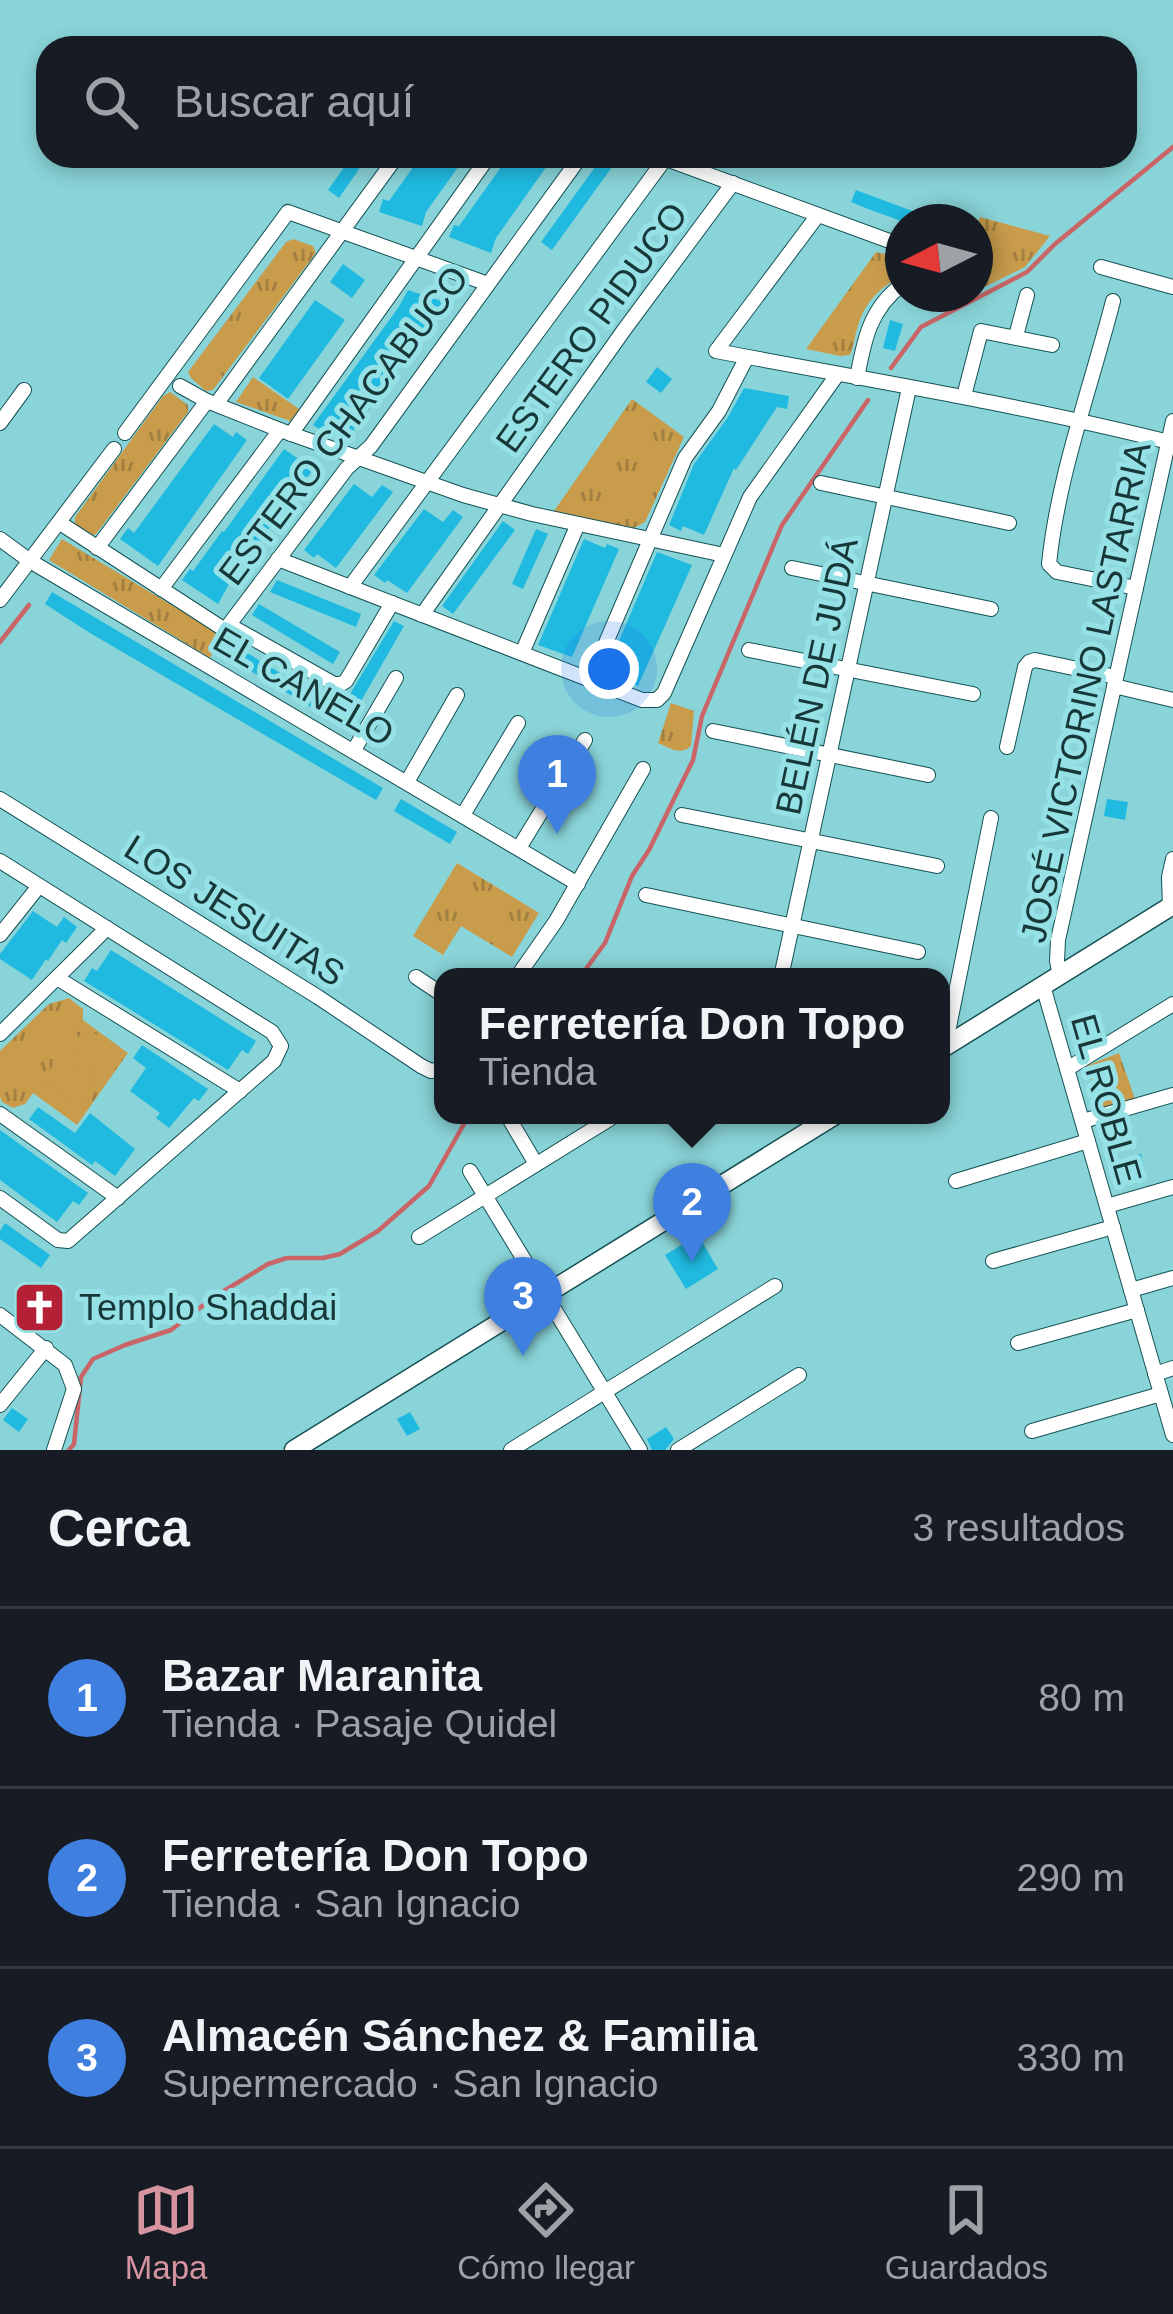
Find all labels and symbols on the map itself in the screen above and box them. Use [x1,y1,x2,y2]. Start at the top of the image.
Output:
street label: ESTERO PIDUCO [487,195,696,460]
north arrow [885,204,993,312]
street label: ESTERO CHACABUCO [210,258,477,593]
street label: JOSÉ VICTORINO LASTARRIA [1012,438,1159,946]
street label: BELÉN DE JUDÁ [767,534,866,818]
street label: EL CANELO [207,618,401,754]
your location [579,639,639,699]
pin: 1 [518,735,596,834]
street label: LOS JESUITAS [117,826,352,994]
street label: EL ROBLE [1063,1009,1150,1189]
pin: 2 [653,1163,731,1262]
pin: 3 [484,1257,562,1356]
church icon: Templo Shaddai [12,1279,68,1335]
place label: Templo Shaddai [79,1287,337,1328]

